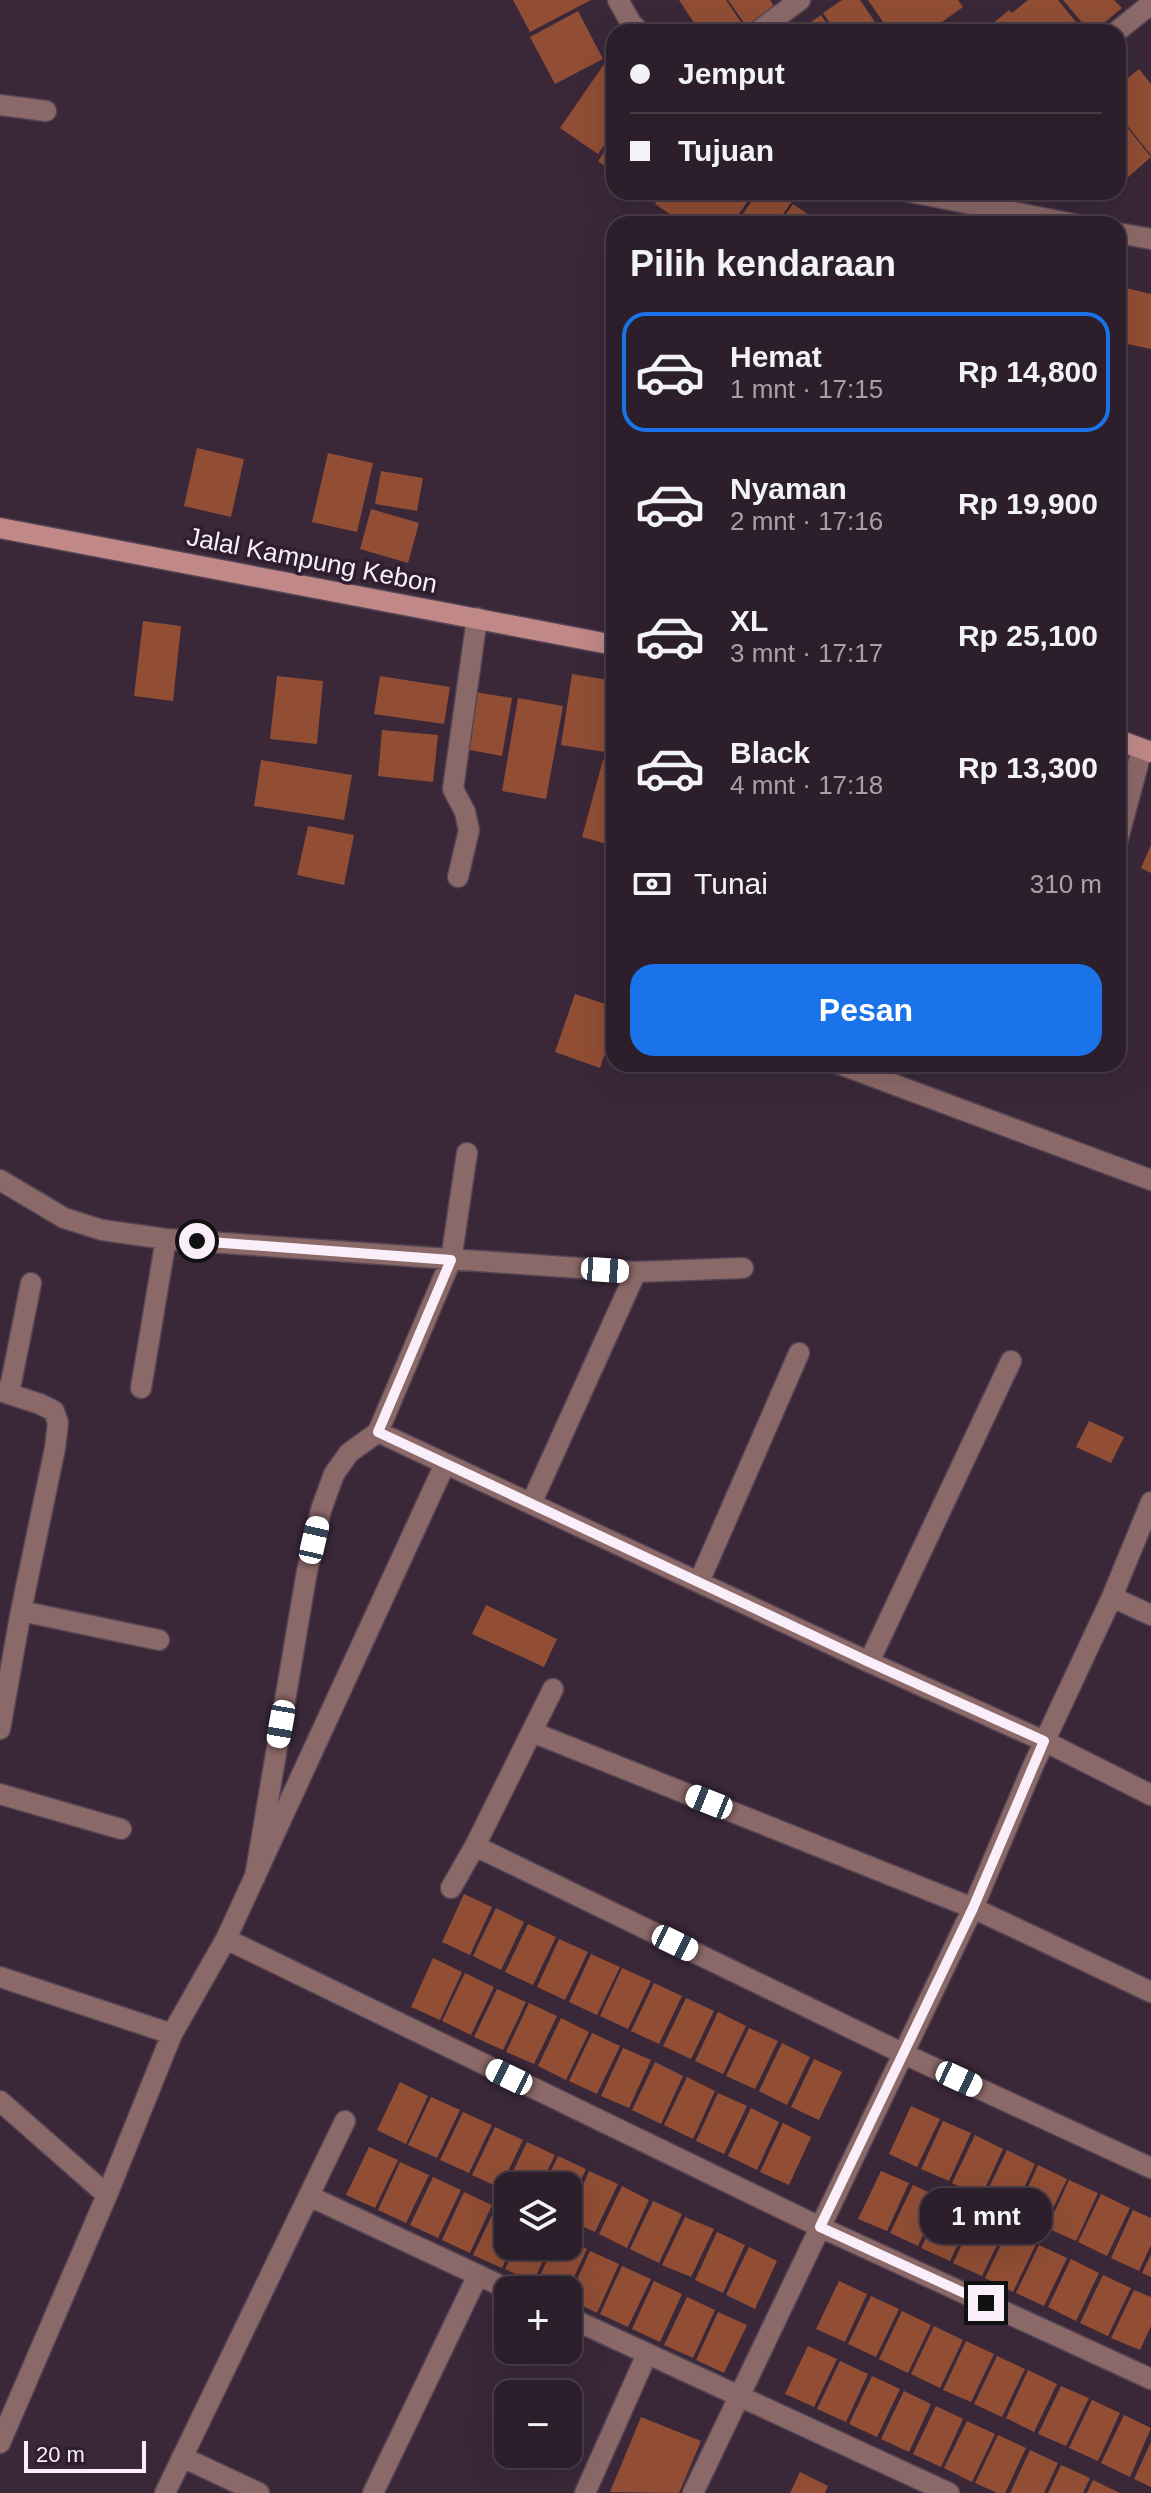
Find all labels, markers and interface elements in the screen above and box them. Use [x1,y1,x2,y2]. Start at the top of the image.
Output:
text: Jemput [678,57,785,90]
text: Tujuan [678,134,774,167]
text: Pilih kendaraan [630,243,896,284]
icon: car [634,336,706,408]
text: Hemat [730,340,822,373]
text: Rp 14,800 [958,355,1098,388]
text: 1 mnt · 17:15 [730,374,883,404]
icon: car [634,468,706,540]
text: Nyaman [730,472,847,505]
text: Rp 19,900 [958,487,1098,520]
text: 2 mnt · 17:16 [730,506,883,536]
street label: Jalal Kampung Kebon [184,521,440,599]
icon: car [634,600,706,672]
text: XL [730,604,768,637]
text: Rp 25,100 [958,619,1098,652]
text: 3 mnt · 17:17 [730,638,883,668]
icon: car [634,732,706,804]
text: Black [730,736,810,769]
text: Rp 13,300 [958,751,1098,784]
text: 4 mnt · 17:18 [730,770,883,800]
icon: cash [630,862,674,906]
text: Tunai [694,867,768,900]
text: 310 m [1030,869,1102,899]
button: Pesan [630,964,1102,1056]
route start [179,1223,215,1259]
car [580,1256,630,1284]
car [297,1514,331,1566]
car [265,1698,297,1750]
car [682,1782,736,1822]
car [648,1922,702,1964]
car [482,2056,536,2098]
car [932,2058,986,2100]
map controls [494,2172,582,2468]
button: layers [494,2172,582,2260]
callout: 1 mnt [920,2187,1052,2243]
text: 1 mnt [951,2201,1021,2231]
button: + [494,2276,582,2364]
route end [968,2285,1004,2321]
button: − [494,2380,582,2468]
scale bar [24,2437,146,2473]
text: 20 m [36,2442,85,2467]

